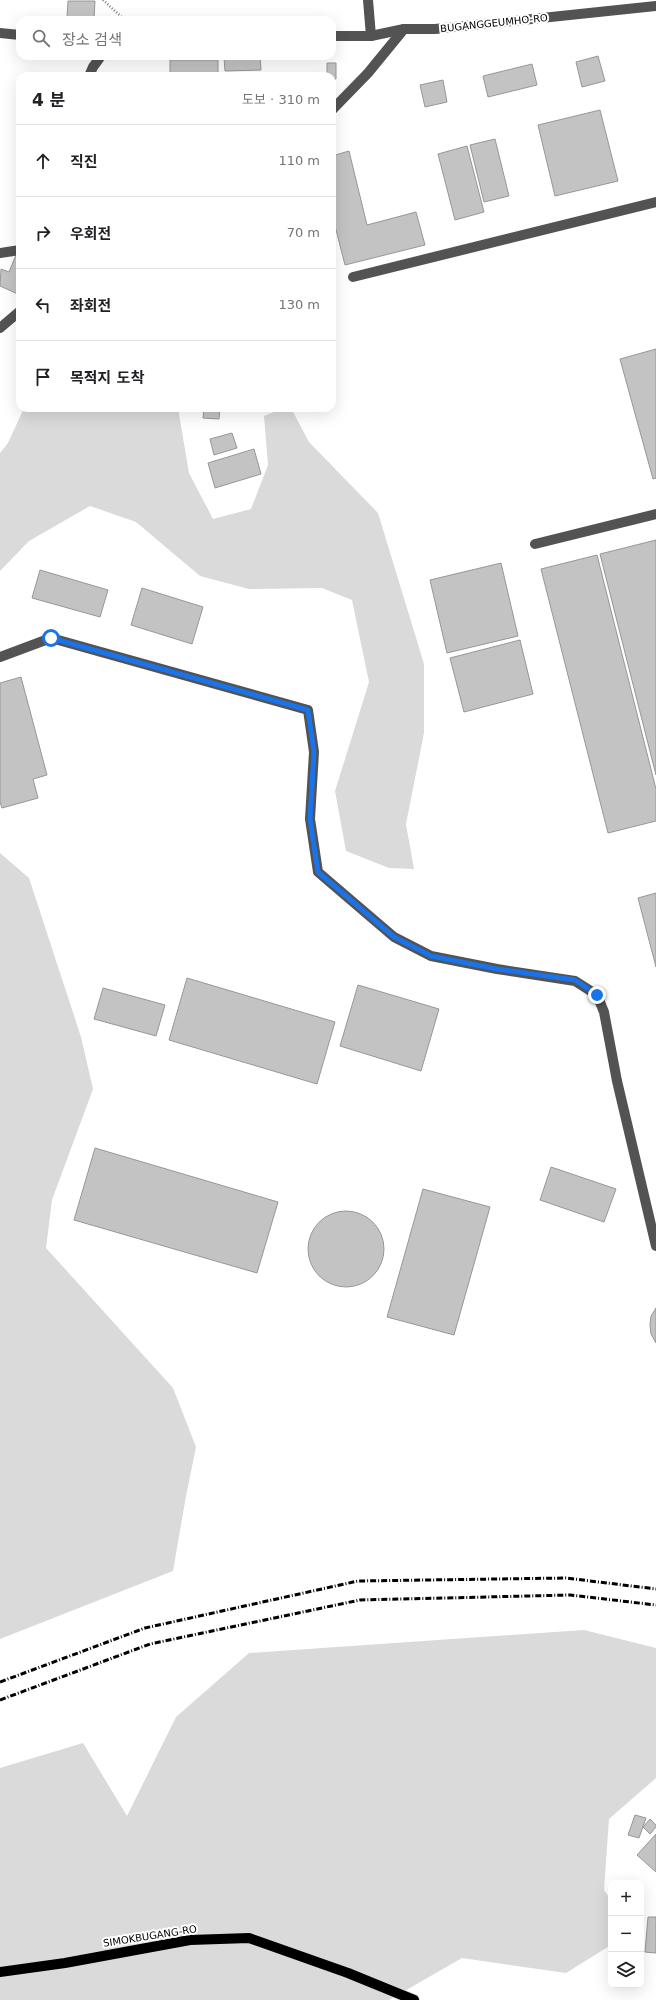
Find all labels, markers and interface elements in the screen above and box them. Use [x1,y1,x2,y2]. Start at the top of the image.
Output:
street label: BUGANGGEUMHO-RO [440,12,548,34]
search box [16,16,336,60]
icon: search [30,27,52,49]
text: 장소 검색 [62,31,122,49]
text: 4 분 [32,90,65,110]
text: 도보 · 310 m [242,92,320,107]
icon: ahead [32,150,54,172]
text: 직진 [70,153,98,171]
text: 110 m [278,153,320,168]
icon: right [32,222,54,244]
text: 우회전 [70,225,111,243]
text: 70 m [287,225,320,240]
icon: left [32,294,54,316]
text: 좌회전 [70,297,111,315]
text: 130 m [278,297,320,312]
icon: arrive [32,366,54,388]
text: 목적지 도착 [70,369,144,387]
route start [42,629,60,647]
route end [588,986,606,1004]
map controls [608,1880,644,1988]
button: + [608,1880,644,1916]
button: − [608,1916,644,1952]
street label: SIMOKBUGANG-RO [102,1923,198,1949]
button: layers [608,1952,644,1988]

